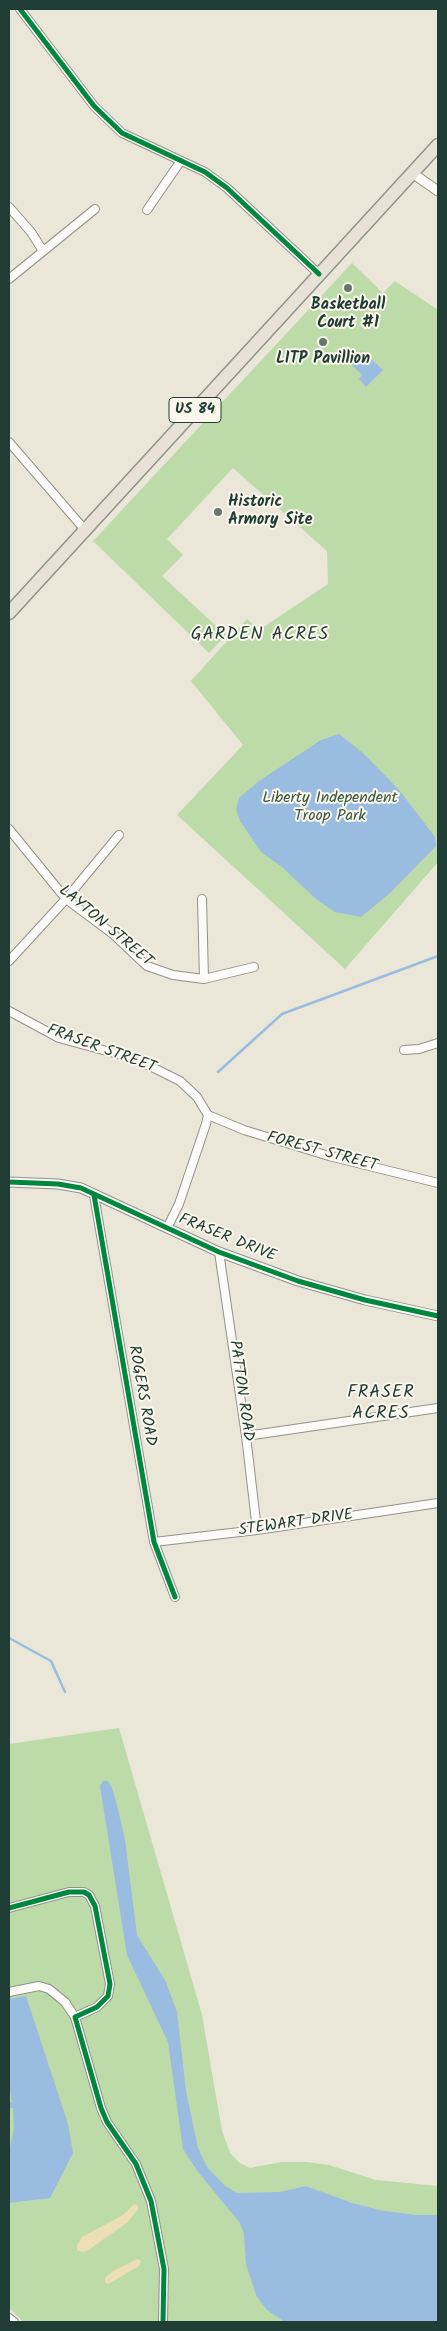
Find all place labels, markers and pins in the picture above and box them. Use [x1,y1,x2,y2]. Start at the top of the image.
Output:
marker: Basketball Court #1 [342,282,354,294]
place label: Basketball Court #1 [311,296,385,334]
marker: LITP Pavillion [317,336,329,348]
place label: LITP Pavillion [276,350,370,370]
place label: Historic Armory Site [228,493,313,531]
marker: Historic Armory Site [212,506,224,518]

